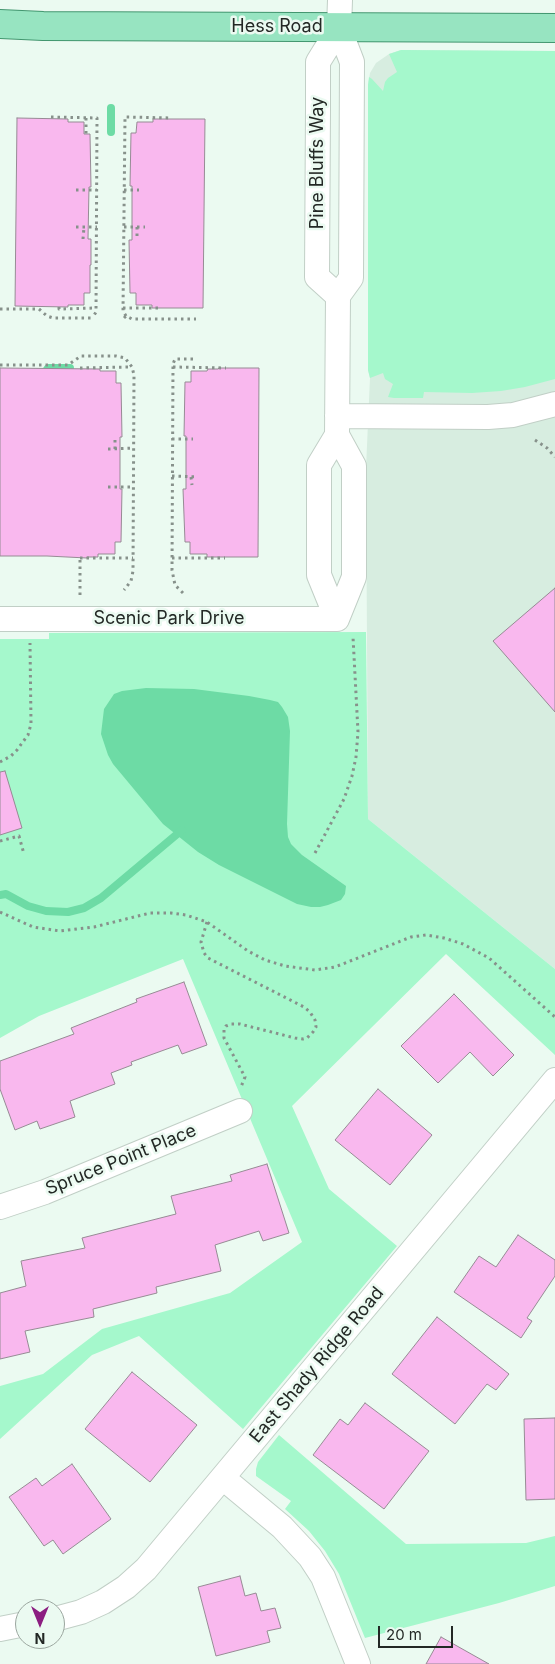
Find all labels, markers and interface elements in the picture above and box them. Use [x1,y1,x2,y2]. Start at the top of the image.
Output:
street label: Hess Road [231,16,323,38]
street label: Pine Bluffs Way [307,97,329,229]
street label: Scenic Park Drive [94,608,244,630]
street label: Spruce Point Place [42,1120,200,1200]
street label: East Shady Ridge Road [245,1283,389,1447]
north arrow [15,1599,65,1649]
scale bar [380,1616,455,1648]
text: 20 m [386,1625,422,1644]
text: N [35,1630,45,1647]

